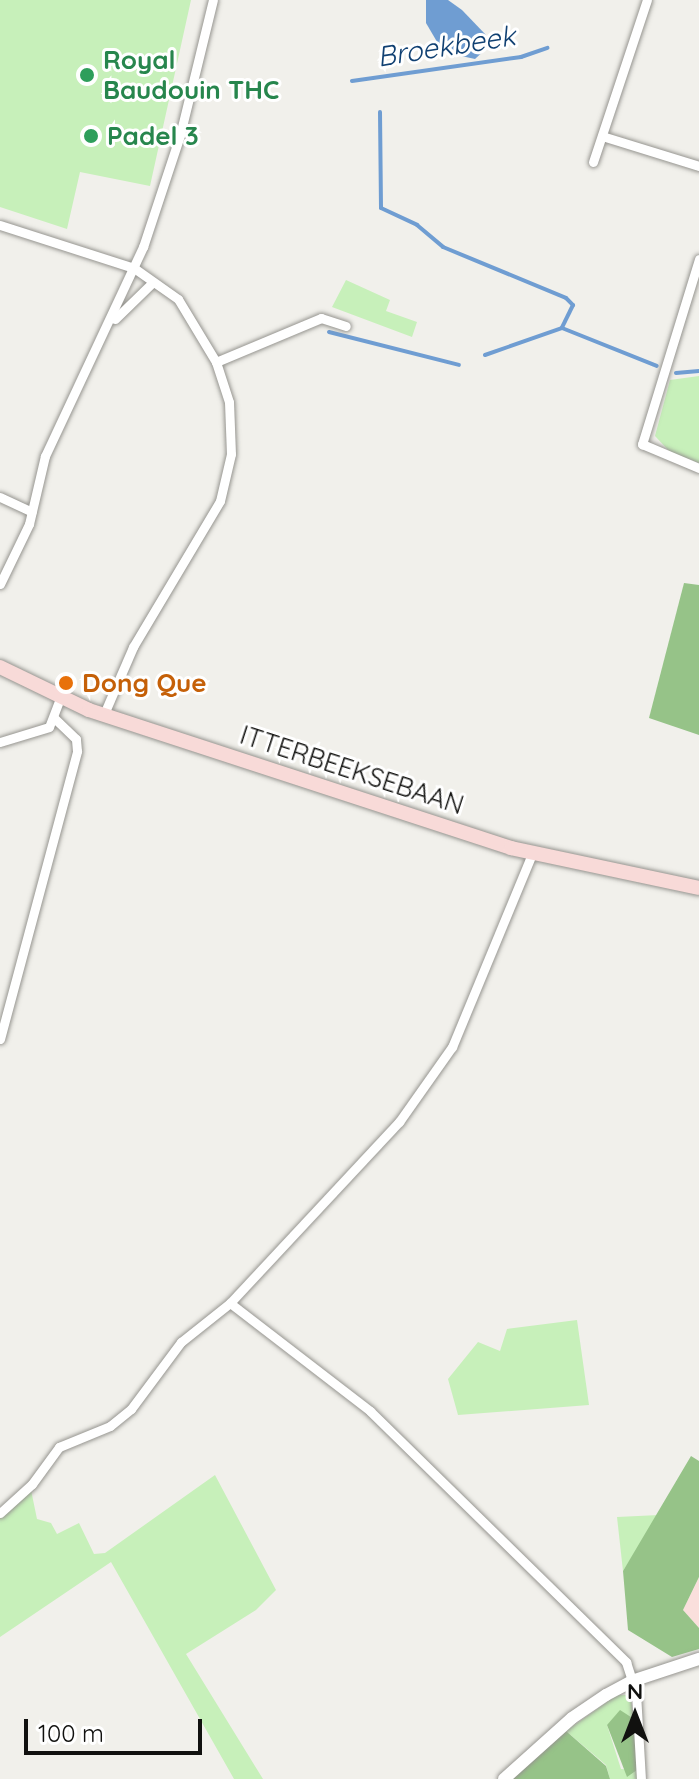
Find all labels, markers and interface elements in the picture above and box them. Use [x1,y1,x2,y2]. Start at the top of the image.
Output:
water label: Broekbeek [374,18,518,74]
place label: Royal Baudouin THC [103,44,279,106]
marker: Royal Baudouin THC [78,66,96,84]
place label: Padel 3 [107,120,199,152]
marker: Padel 3 [82,127,100,145]
place label: Dong Que [82,667,207,699]
marker: Dong Que [57,674,75,692]
street label: ITTERBEEKSEBAAN [236,719,468,821]
north arrow [595,1675,675,1755]
text: N [627,1677,643,1705]
scale bar [28,1703,206,1753]
text: 100 m [38,1718,104,1748]

